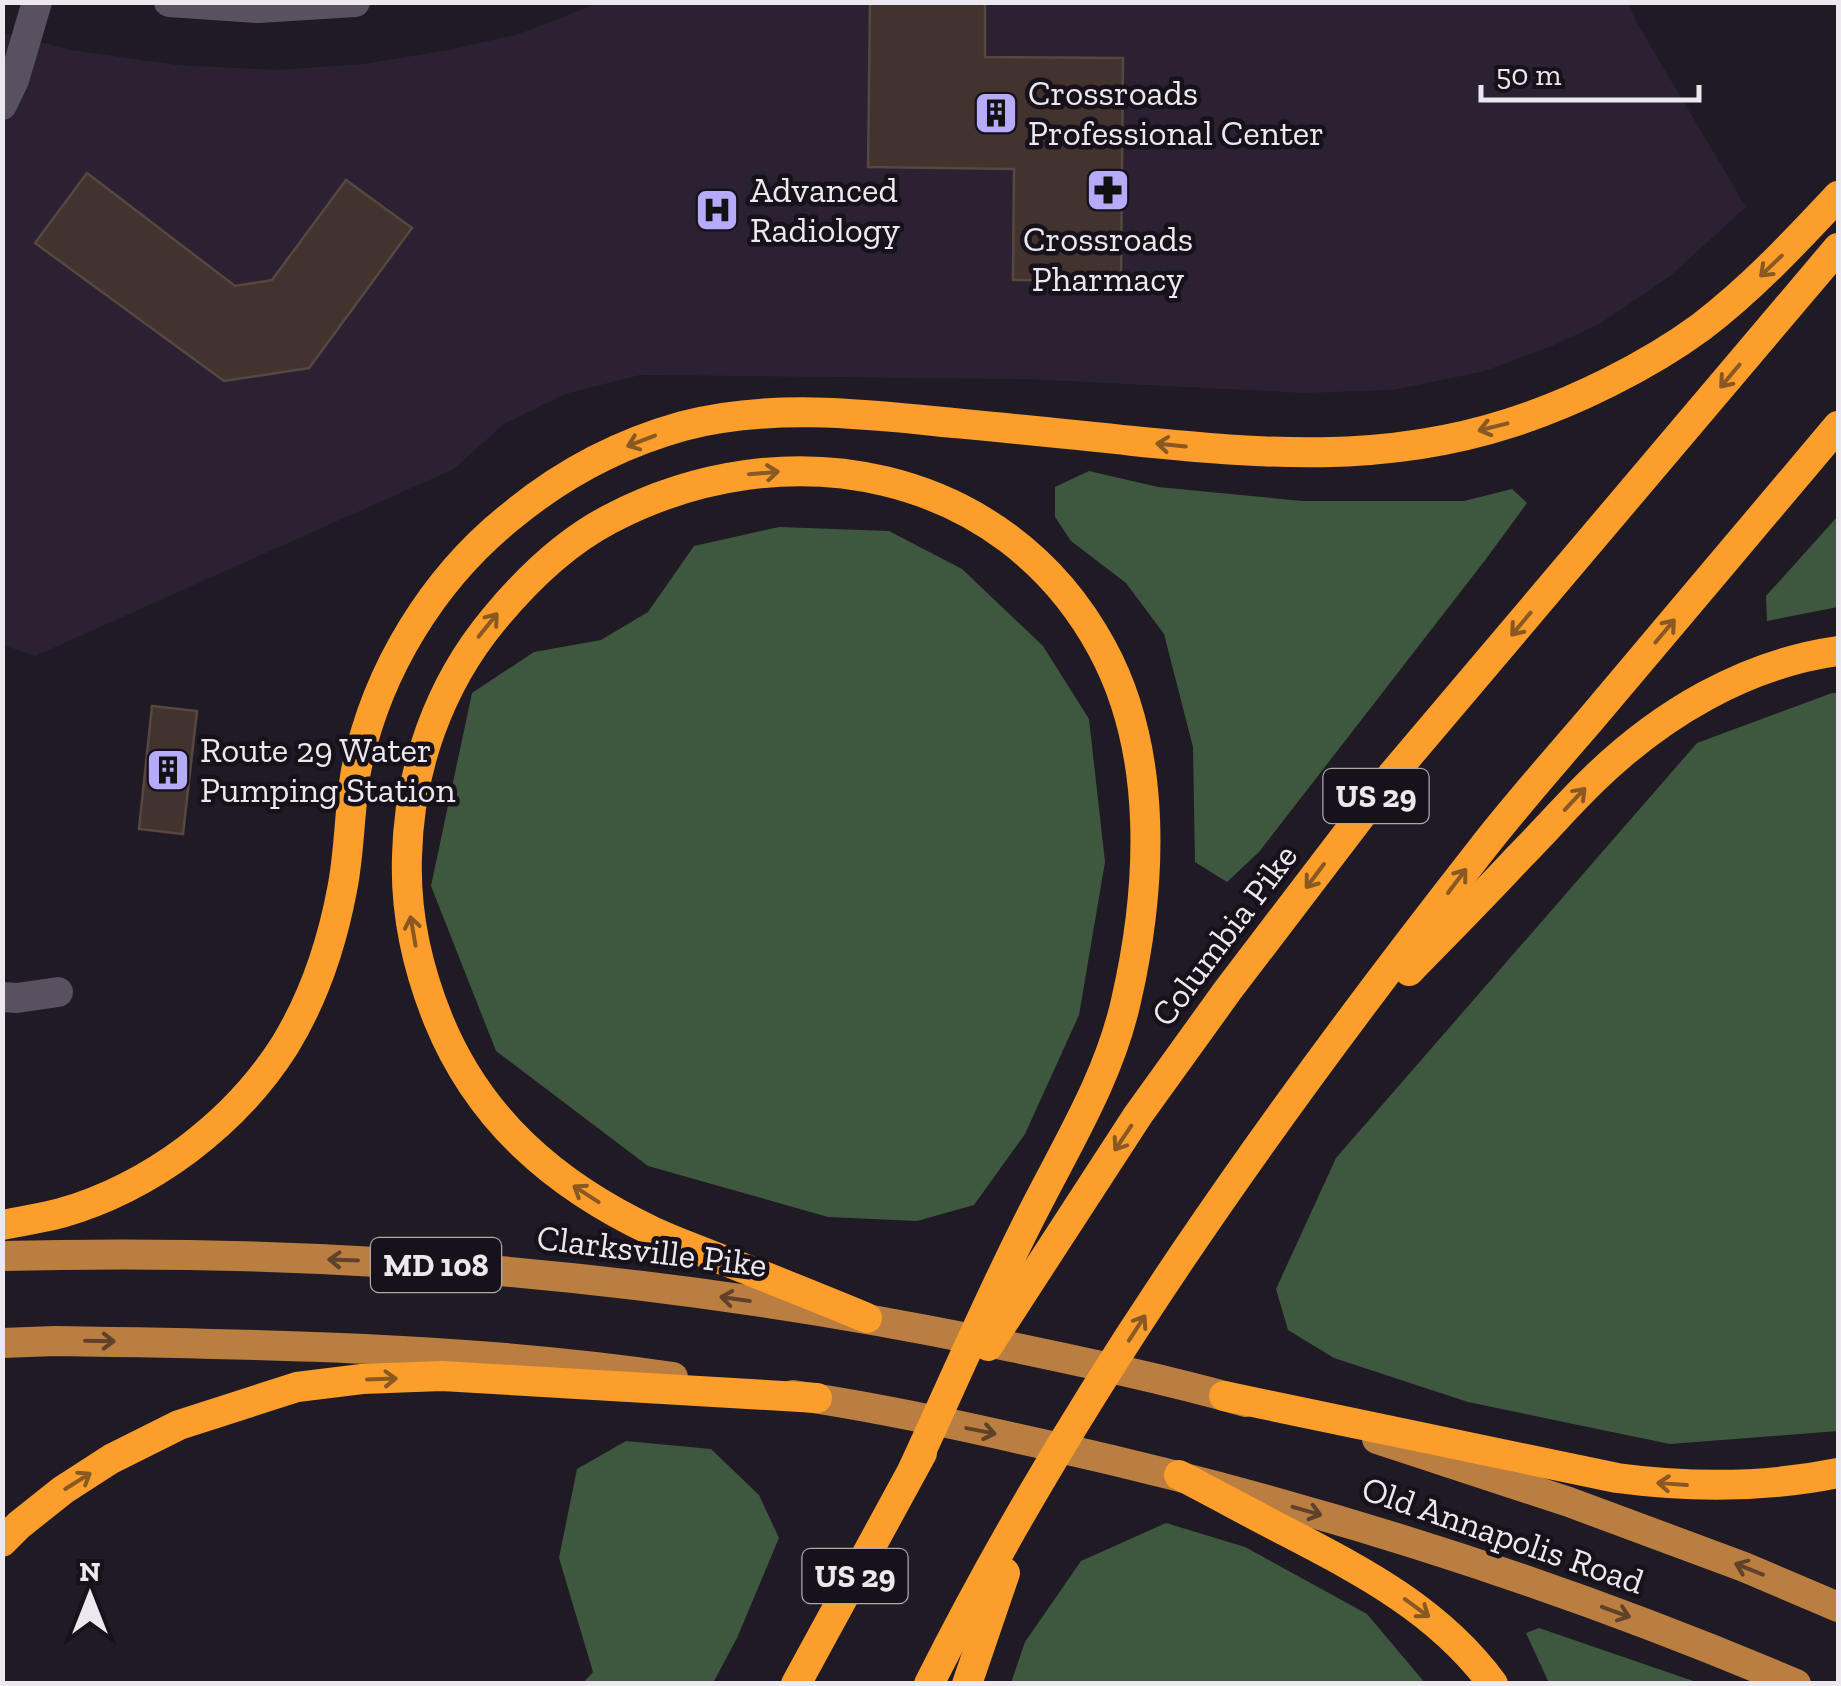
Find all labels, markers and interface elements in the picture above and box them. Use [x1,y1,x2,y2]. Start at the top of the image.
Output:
scale bar [1481,40,1698,102]
text: 50 m [1496,57,1561,93]
place label: Crossroads Professional Center [1028,72,1324,154]
building icon: Crossroads Professional Center [973,90,1019,136]
pharmacy icon: Crossroads Pharmacy [1085,167,1131,213]
place label: Advanced Radiology [750,169,900,251]
hospital icon: Advanced Radiology [694,187,740,233]
place label: Crossroads Pharmacy [1023,218,1193,300]
one-way arrow [1759,254,1783,278]
one-way arrow [1720,363,1742,389]
one-way arrow [1478,419,1509,438]
one-way arrow [626,433,657,451]
one-way arrow [1155,435,1187,454]
one-way arrow [747,463,780,482]
one-way arrow [1510,611,1532,637]
one-way arrow [477,613,499,639]
one-way arrow [1654,619,1676,645]
place label: Route 29 Water Pumping Station [200,729,456,811]
building icon: Route 29 Water Pumping Station [145,747,191,793]
road number: US 29 [1324,769,1428,823]
one-way arrow [1563,787,1587,811]
street label: Columbia Pike [1142,836,1306,1034]
one-way arrow [1305,862,1326,889]
one-way arrow [1446,868,1467,895]
one-way arrow [403,915,422,948]
one-way arrow [1113,1124,1134,1152]
one-way arrow [572,1183,600,1204]
street label: Clarksville Pike [535,1216,769,1286]
road number: MD 108 [371,1238,501,1292]
one-way arrow [327,1250,359,1269]
one-way arrow [720,1289,752,1307]
one-way arrow [1127,1314,1148,1342]
one-way arrow [83,1332,115,1351]
one-way arrow [365,1369,397,1388]
one-way arrow [965,1422,997,1441]
street label: Old Annapolis Road [1357,1467,1649,1603]
one-way arrow [63,1470,91,1491]
one-way arrow [1656,1475,1689,1494]
one-way arrow [1291,1502,1322,1521]
north arrow [40,1546,140,1646]
road number: US 29 [802,1549,908,1603]
text: N [79,1555,101,1588]
one-way arrow [1734,1559,1765,1577]
one-way arrow [1403,1597,1430,1618]
one-way arrow [1599,1604,1630,1622]

